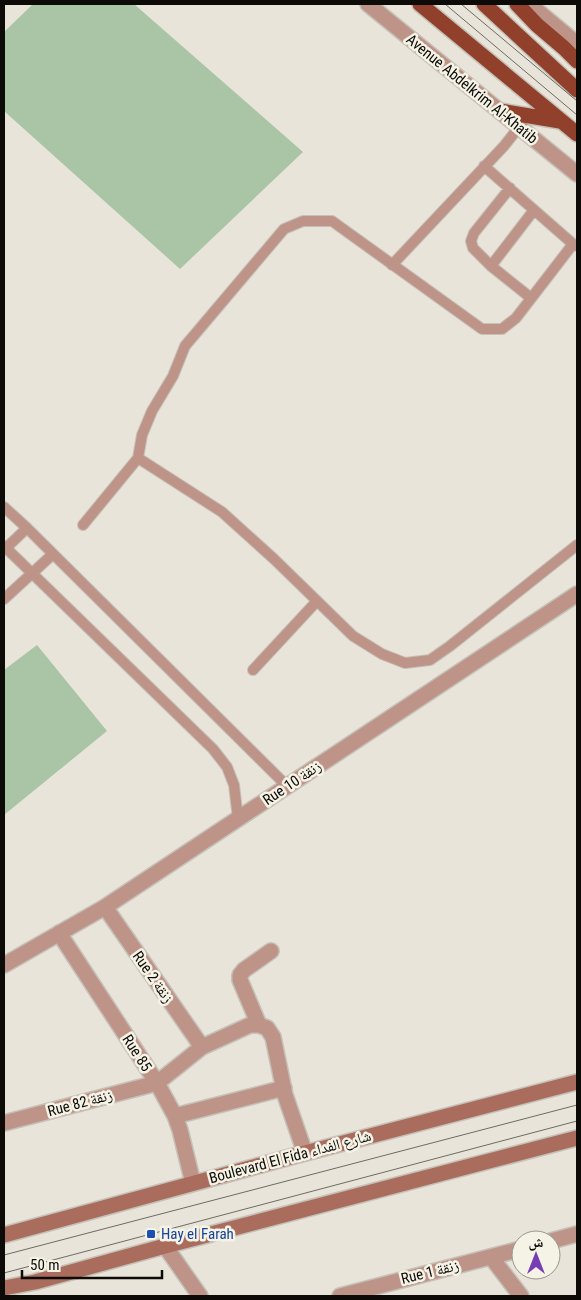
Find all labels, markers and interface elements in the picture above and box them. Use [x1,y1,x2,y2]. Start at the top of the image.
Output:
street label: Avenue Abdelkrim Al-Khatib [403,30,541,148]
street label: Rue 10 زنقة [259,757,325,809]
street label: Rue 2 زنقة [129,948,177,1007]
street label: Rue 85 [118,1031,156,1075]
street label: Rue 82 زنقة [46,1086,115,1120]
street label: Boulevard El Fida شارع الفداء [207,1127,373,1188]
place label: Hay el Farah [161,1225,234,1243]
marker: Hay el Farah [145,1228,157,1240]
north arrow [511,1230,561,1280]
text: ش [529,1234,544,1251]
scale bar [22,1248,162,1280]
text: 50 m [30,1256,60,1274]
street label: Rue 1 زنقة [399,1256,461,1288]

